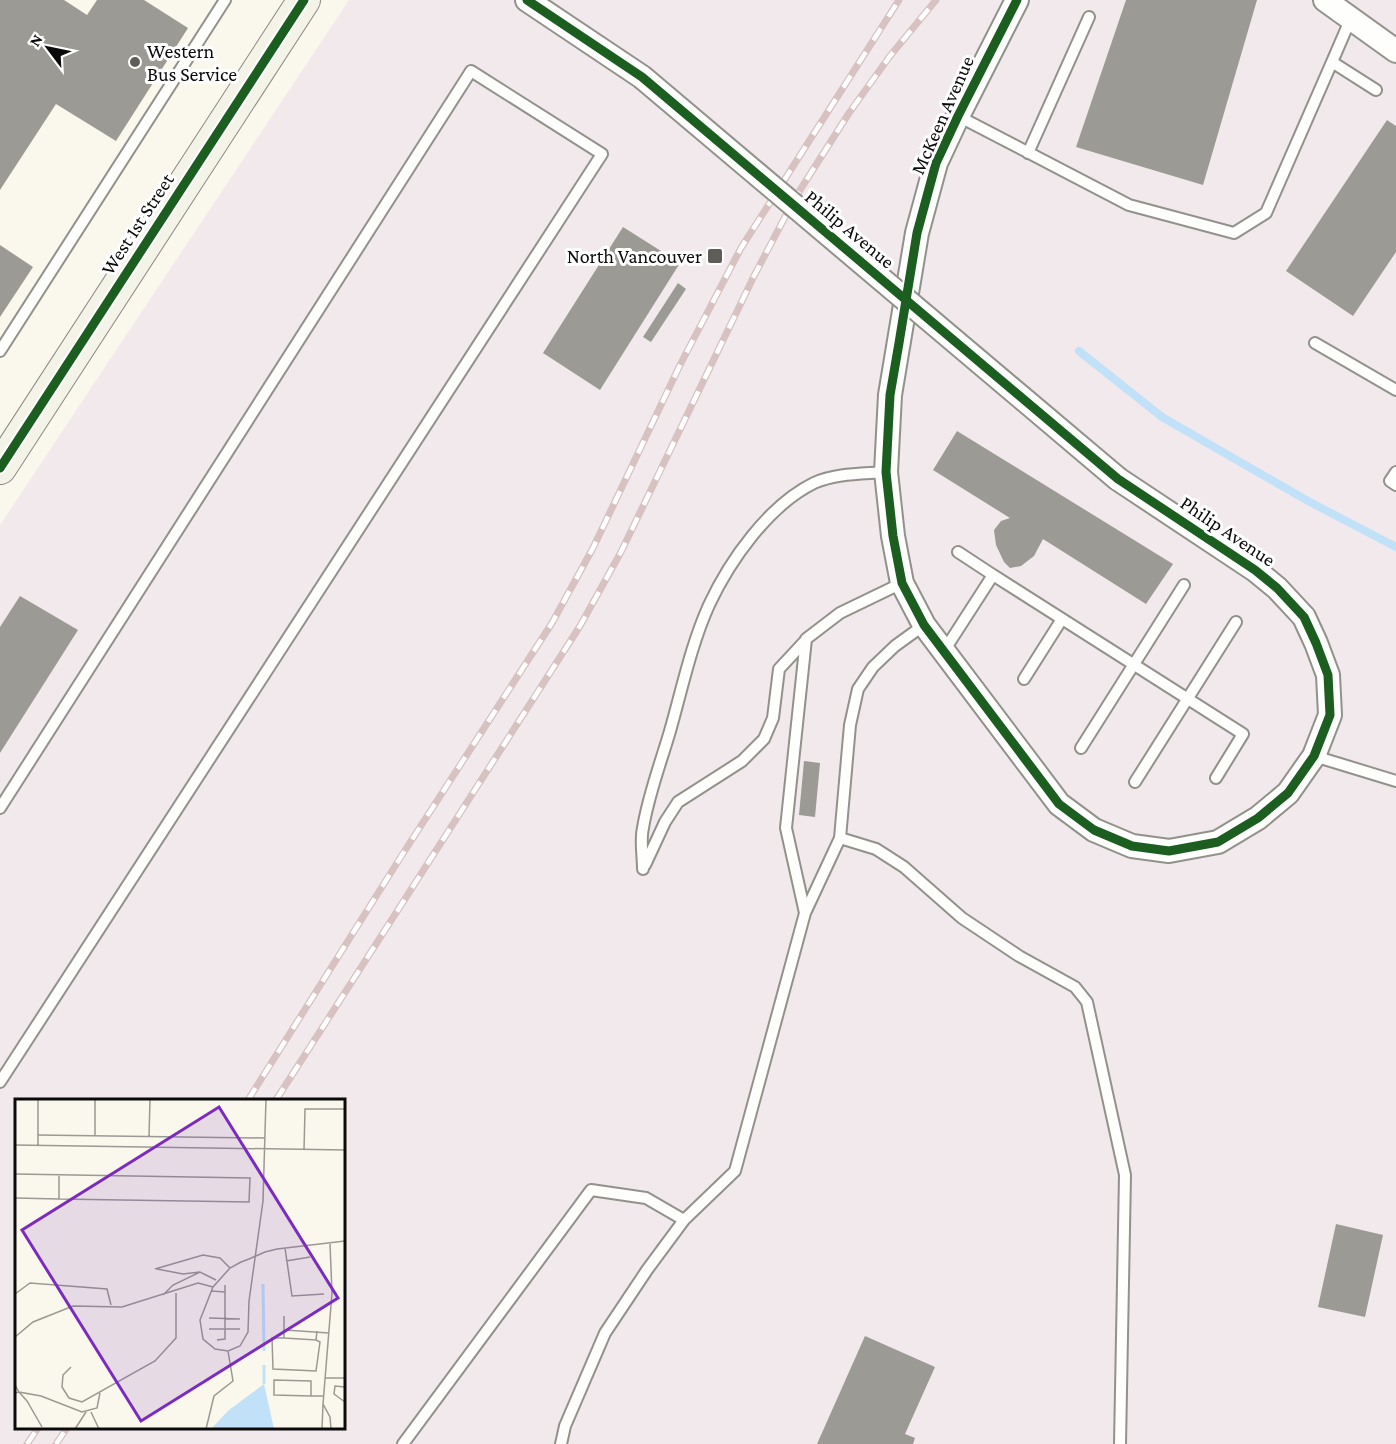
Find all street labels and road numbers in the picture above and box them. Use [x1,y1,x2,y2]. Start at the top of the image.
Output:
street label: McKeen Avenue [906,52,978,178]
street label: West 1st Street [96,169,178,279]
street label: Philip Avenue [800,185,899,274]
street label: Philip Avenue [1176,491,1280,572]

